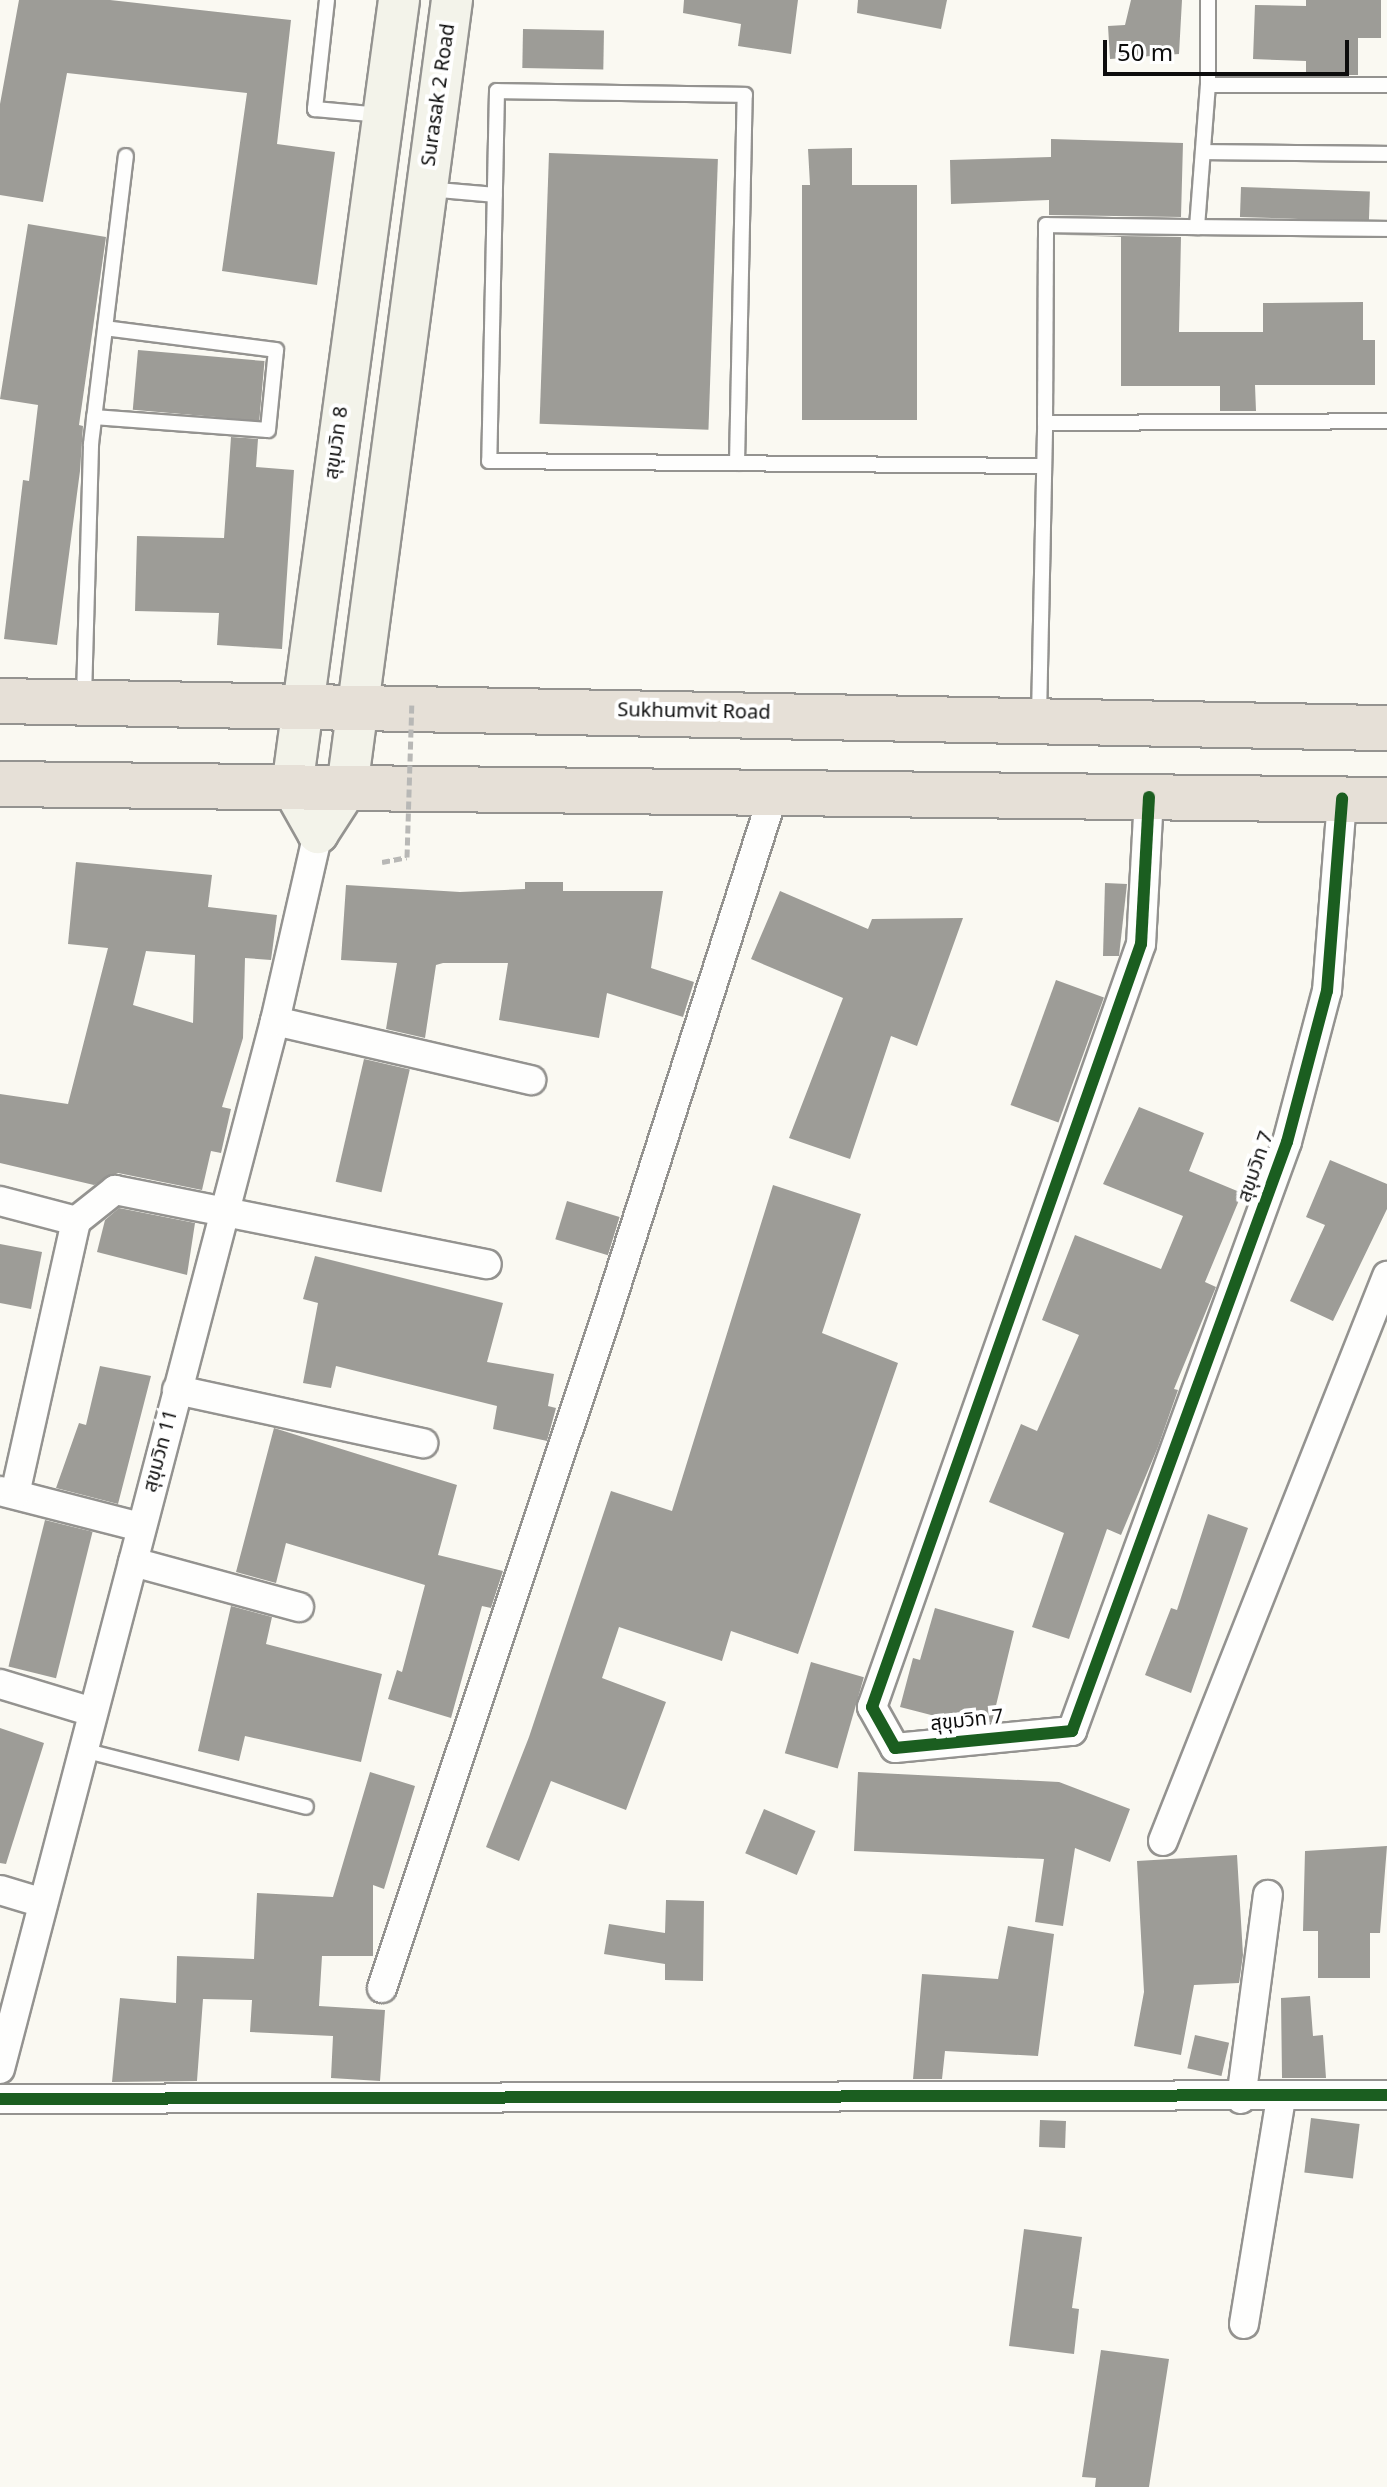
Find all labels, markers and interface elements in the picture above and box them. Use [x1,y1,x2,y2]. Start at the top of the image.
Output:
street label: Surasak 2 Road [417,22,461,168]
scale bar [1107,24,1353,74]
text: 50 m [1117,36,1173,72]
street label: สุขุมวิท 8 [320,405,354,481]
street label: Sukhumvit Road [617,699,771,725]
street label: สุขุมวิท 7 [1233,1128,1279,1206]
street label: สุขุมวิท 11 [138,1407,184,1495]
street label: สุขุมวิท 7 [929,1705,1005,1737]

